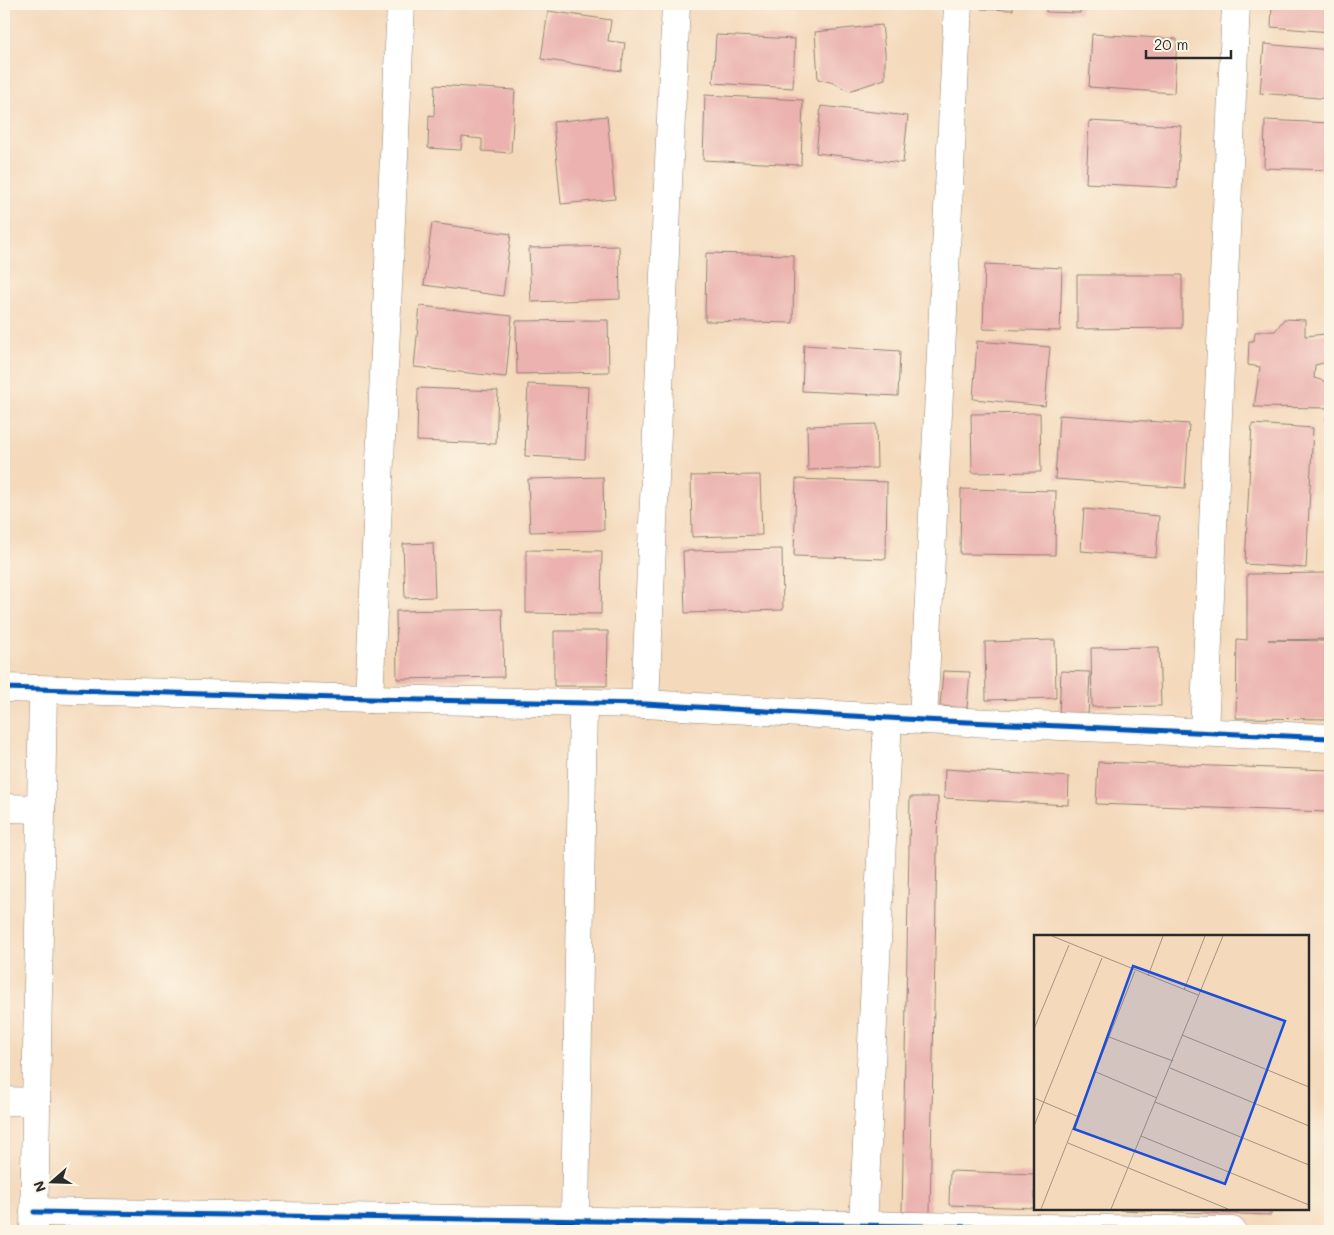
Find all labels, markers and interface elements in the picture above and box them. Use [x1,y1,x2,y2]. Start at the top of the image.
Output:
scale bar [1146,28,1232,60]
text: 20 m [1154,34,1188,54]
inset map [1034,935,1309,1210]
north arrow [28,1158,78,1208]
text: N [29,1178,50,1195]

